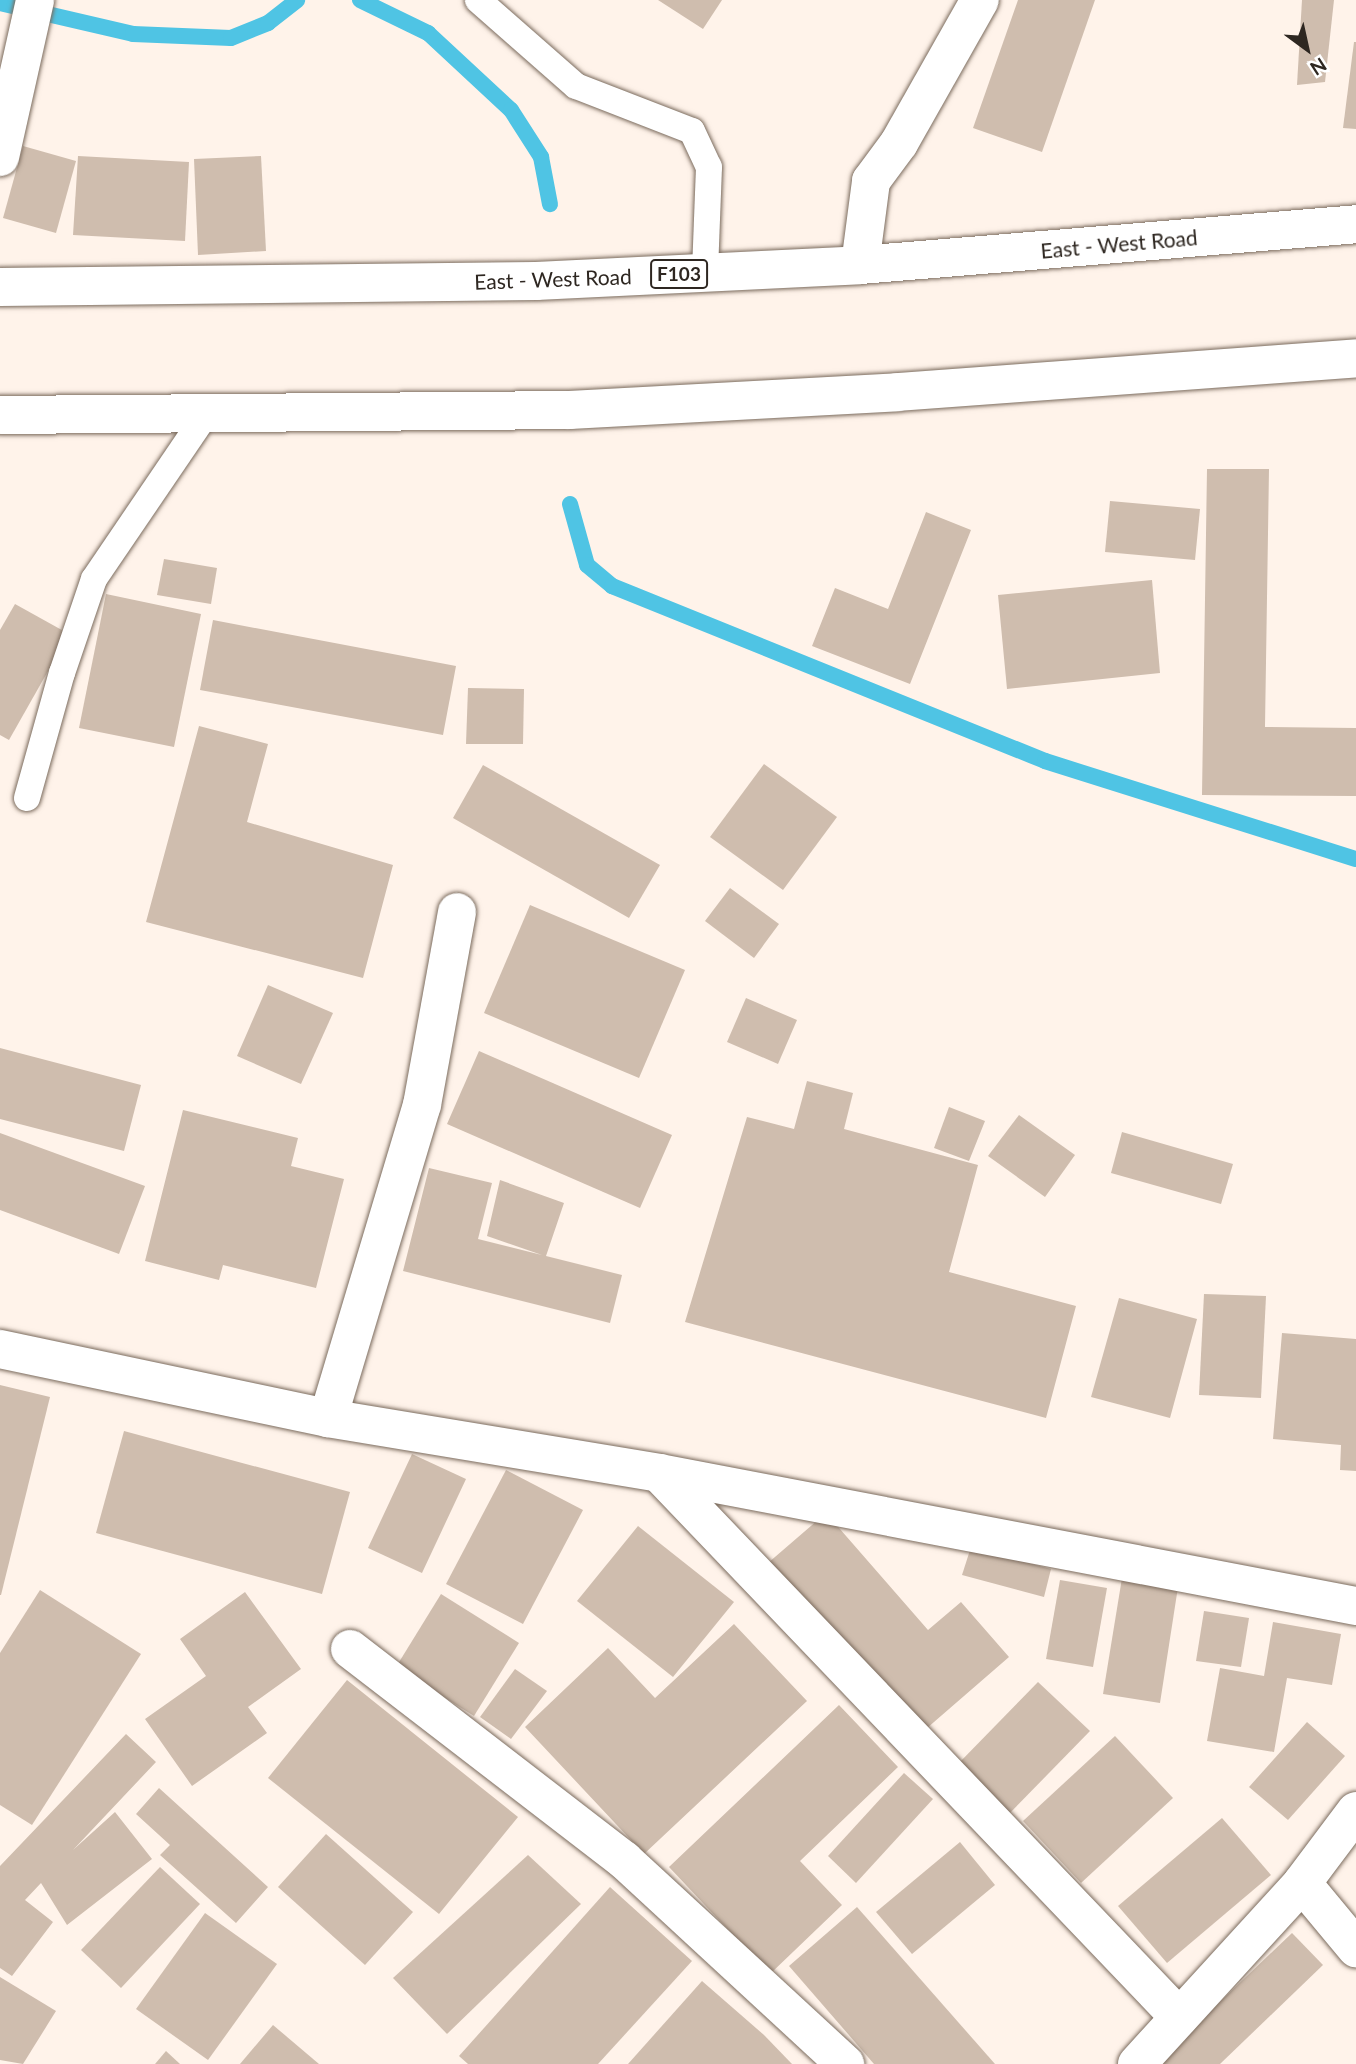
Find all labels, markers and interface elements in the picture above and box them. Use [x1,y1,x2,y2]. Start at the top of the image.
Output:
north arrow [1272,14,1342,84]
text: N [1306,53,1331,81]
street label: East - West Road [1039,225,1199,263]
road number: F103 [649,258,709,290]
street label: East - West Road [474,264,632,294]

